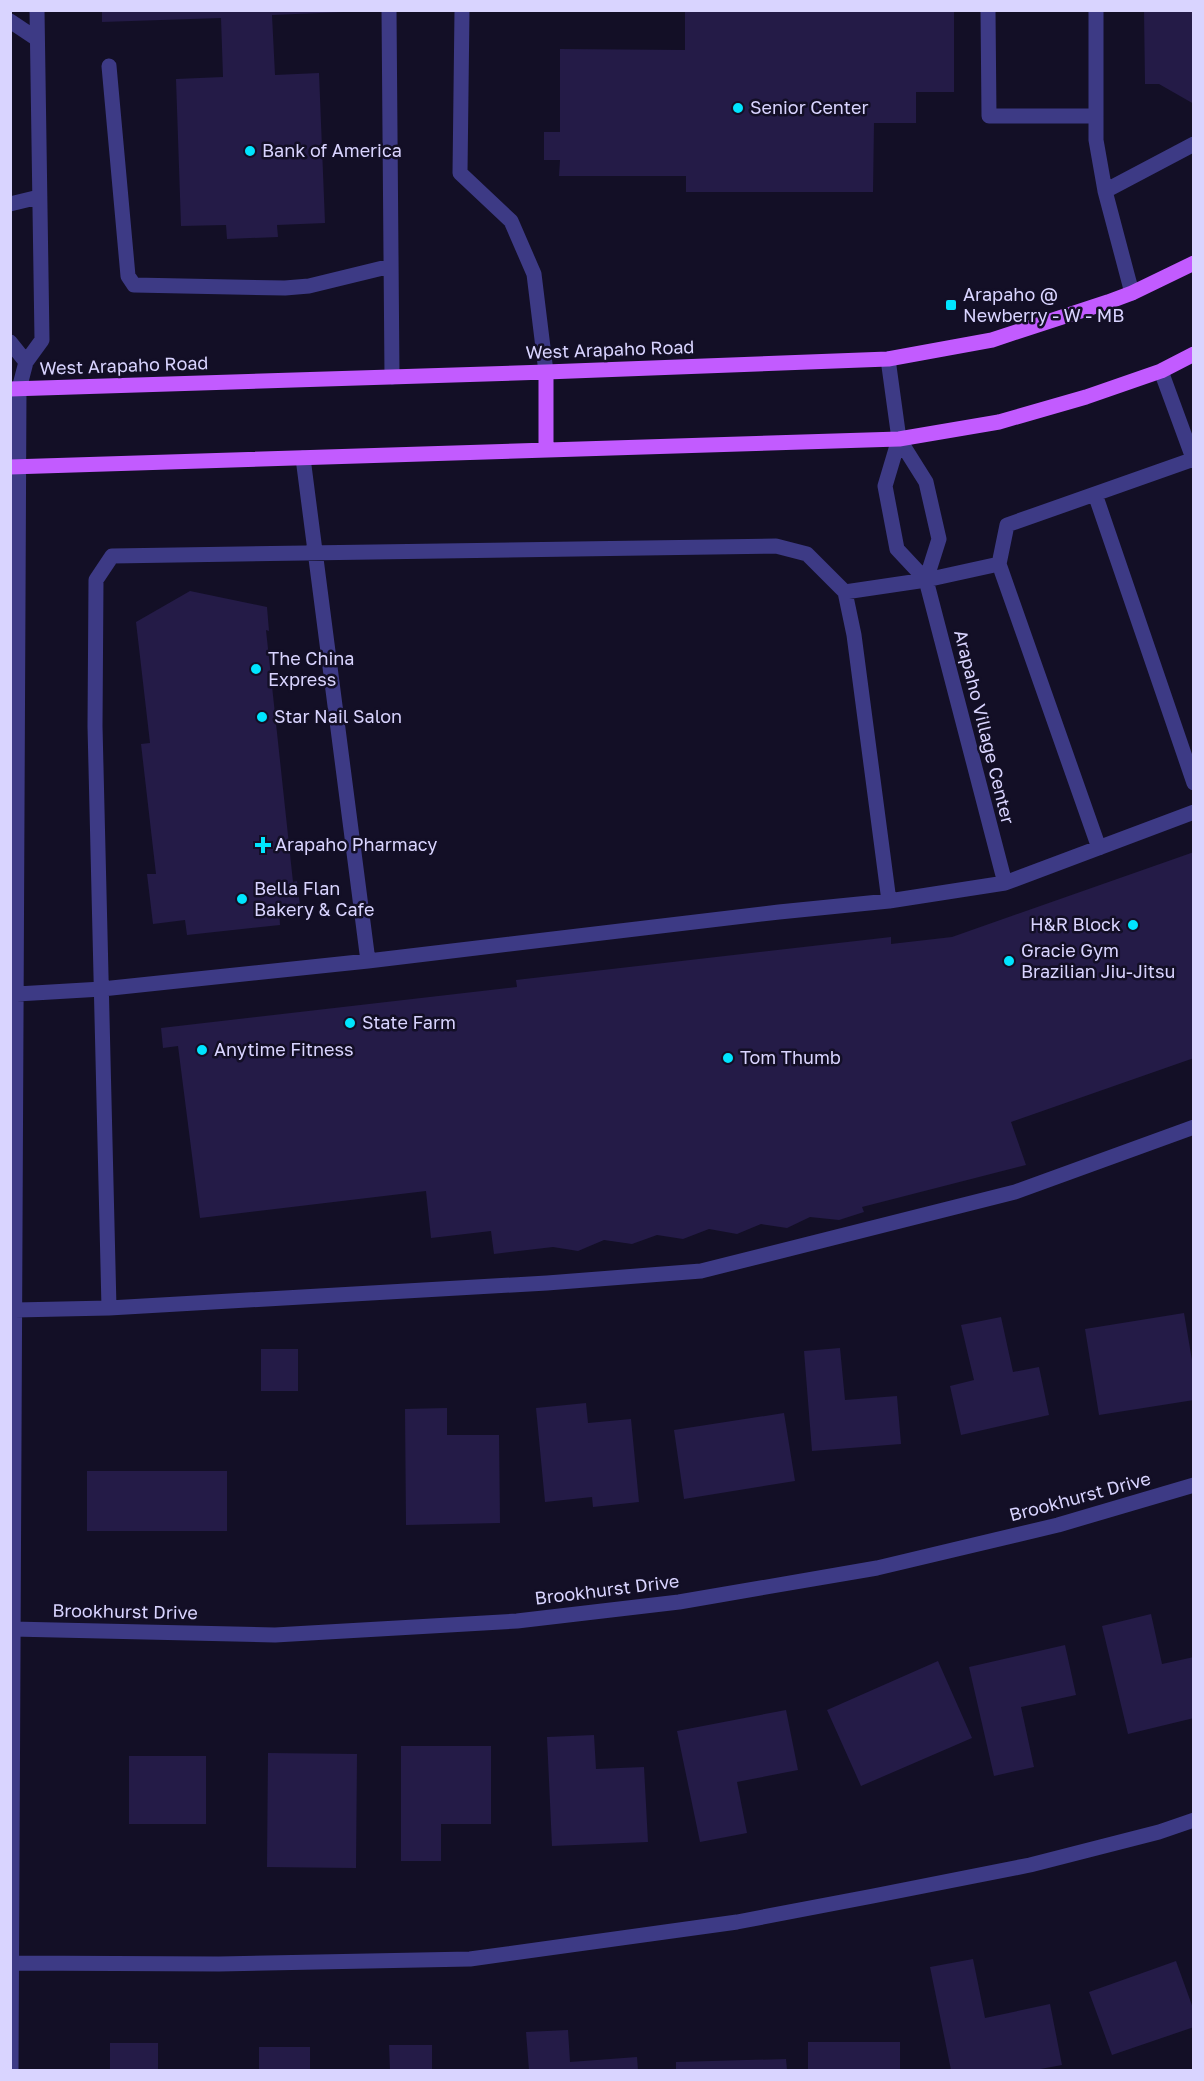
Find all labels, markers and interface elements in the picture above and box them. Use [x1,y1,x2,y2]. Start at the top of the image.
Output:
place label: Senior Center [750,96,868,118]
marker: Senior Center [731,101,745,115]
place label: Bank of America [262,139,402,161]
marker: Bank of America [243,144,257,158]
place label: Arapaho @ Newberry - W - MB [963,283,1124,326]
marker: Arapaho @ Newberry - W - MB [944,298,958,312]
street label: West Arapaho Road [525,335,695,363]
street label: West Arapaho Road [39,351,209,379]
street label: Arapaho Village Center [950,627,1020,826]
place label: The China Express [268,647,355,690]
marker: The China Express [249,662,263,676]
place label: Star Nail Salon [274,705,402,727]
marker: Star Nail Salon [255,710,269,724]
place label: Arapaho Pharmacy [275,833,437,855]
marker: Arapaho Pharmacy [256,838,270,852]
place label: Bella Flan Bakery & Cafe [254,877,374,920]
marker: Bella Flan Bakery & Cafe [235,892,249,906]
place label: H&R Block [1030,913,1121,935]
marker: H&R Block [1126,918,1140,932]
place label: Gracie Gym Brazilian Jiu-Jitsu [1021,939,1175,982]
marker: Gracie Gym Brazilian Jiu-Jitsu [1002,954,1016,968]
place label: State Farm [362,1011,456,1033]
marker: State Farm [343,1016,357,1030]
place label: Anytime Fitness [214,1038,354,1060]
marker: Anytime Fitness [195,1043,209,1057]
place label: Tom Thumb [740,1046,841,1068]
marker: Tom Thumb [721,1051,735,1065]
street label: Brookhurst Drive [1007,1467,1153,1525]
street label: Brookhurst Drive [533,1569,680,1609]
street label: Brookhurst Drive [52,1599,198,1623]

